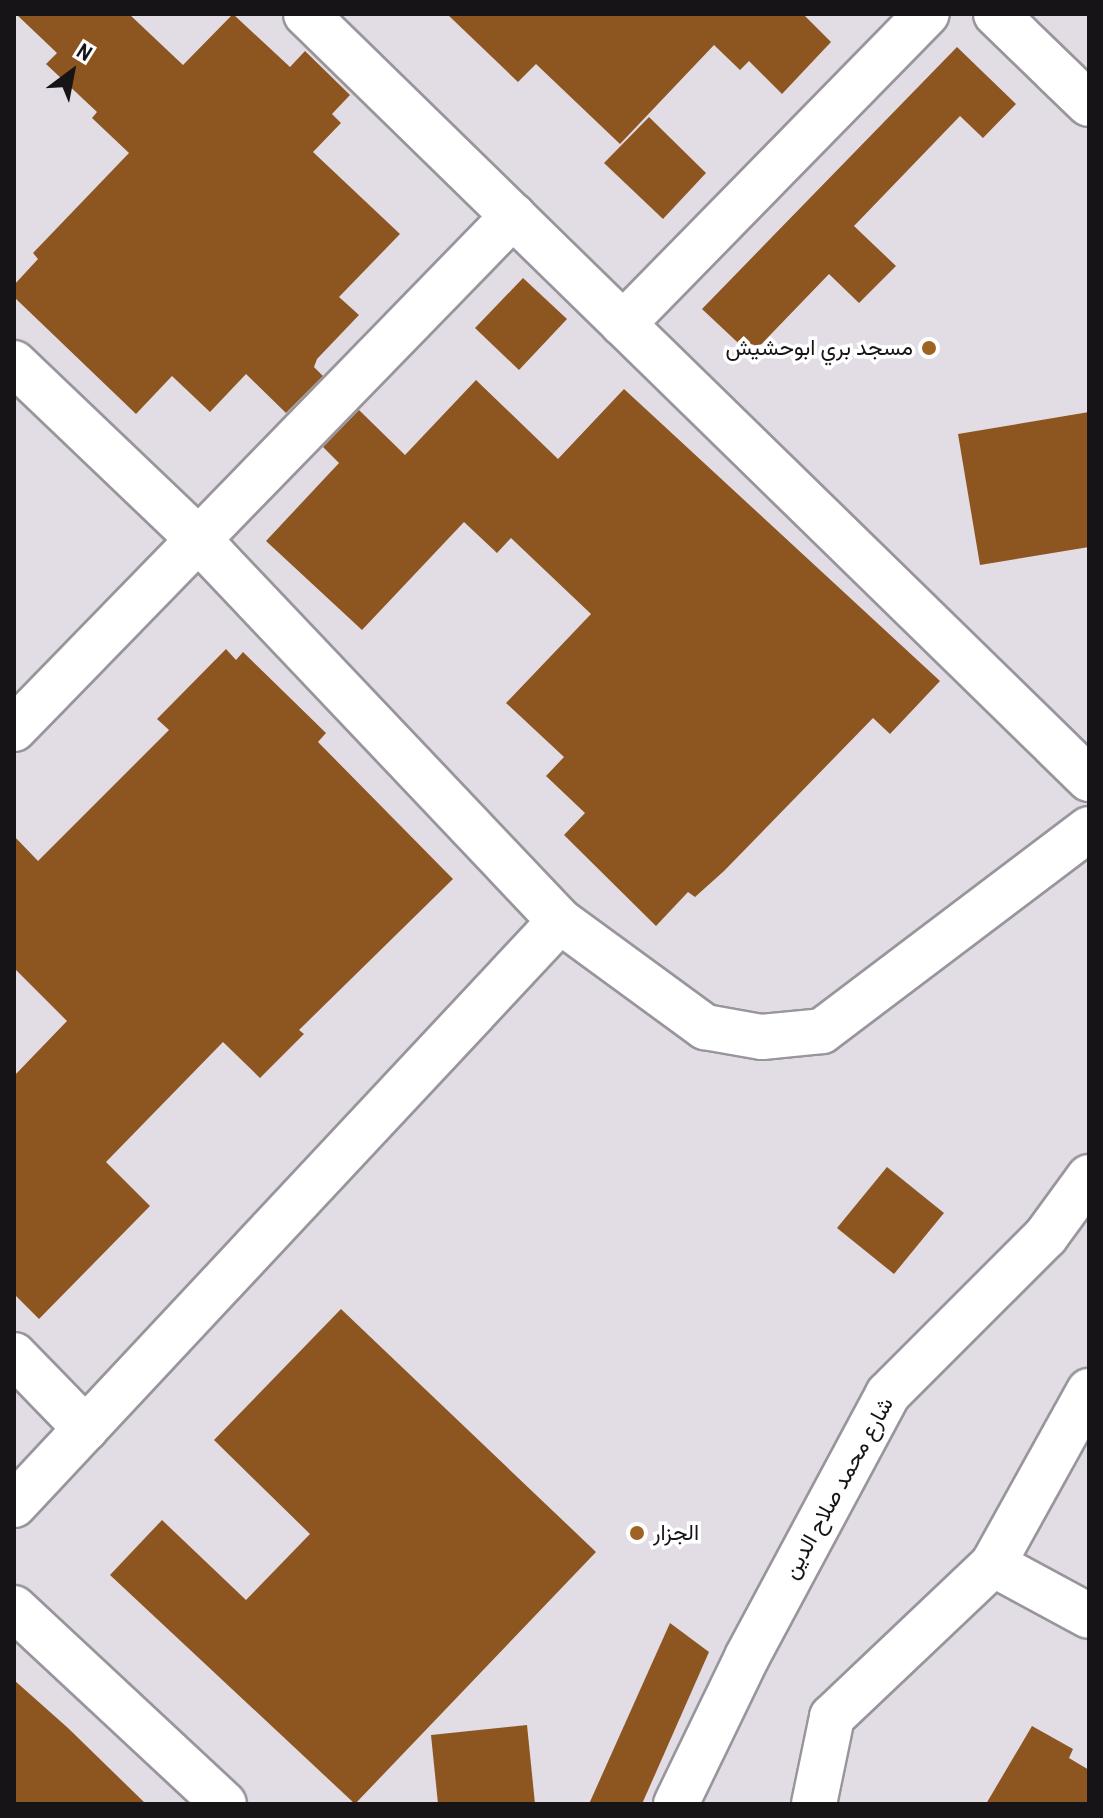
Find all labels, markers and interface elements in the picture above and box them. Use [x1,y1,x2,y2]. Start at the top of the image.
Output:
north arrow [32,32,112,112]
text: N [71,35,98,68]
place label: مسجد بري ابوحشيش [726,335,913,361]
marker: مسجد بري ابوحشيش [920,339,938,357]
street label: شارع محمد صلاح الدين [777,1393,899,1583]
place label: الجزار [653,1520,699,1546]
marker: الجزار [628,1524,646,1542]

